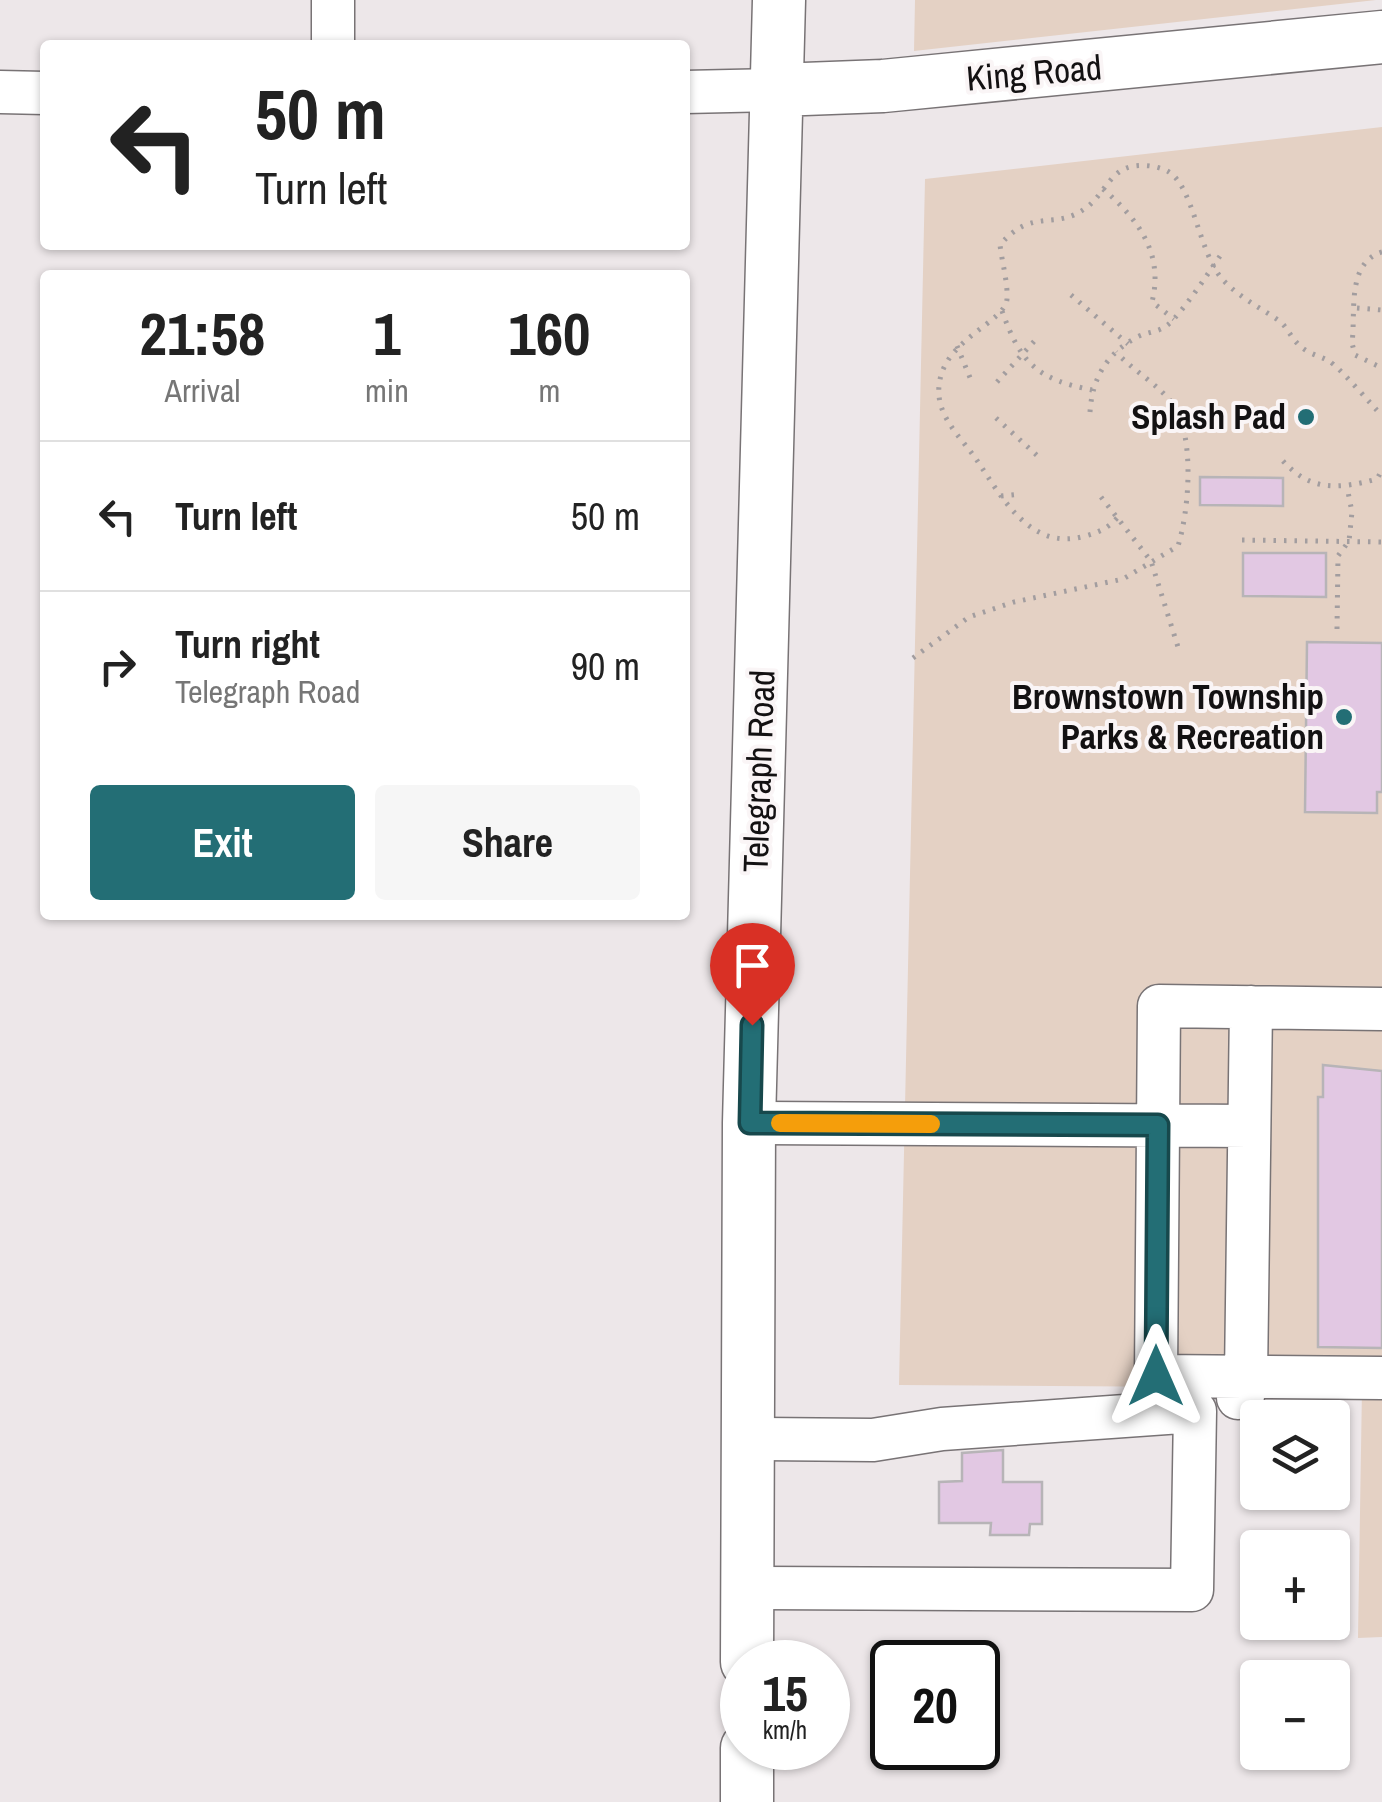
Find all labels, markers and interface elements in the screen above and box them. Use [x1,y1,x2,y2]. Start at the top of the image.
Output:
street label: King Road [964,43,1104,102]
text: 50 m [255,67,386,161]
icon: left [90,80,220,210]
text: Turn left [255,157,387,218]
text: 21:58 [140,293,265,374]
text: 1 [373,293,401,374]
text: 160 [508,293,590,374]
text: Arrival [165,369,240,412]
text: min [365,369,409,412]
text: m [538,369,560,412]
place label: Splash Pad [1131,393,1286,440]
marker: Splash Pad [1295,406,1317,428]
icon: left [90,489,145,544]
text: Turn left [175,491,297,542]
text: 50 m [571,491,640,542]
text: Turn right [175,619,320,670]
icon: right [90,639,145,694]
text: 90 m [571,641,640,692]
street label: Telegraph Road [731,669,786,873]
text: Telegraph Road [175,670,360,713]
place label: Brownstown Township Parks & Recreation [1012,673,1324,760]
marker: Brownstown Township Parks & Recreation [1333,706,1355,728]
button: Exit [90,785,355,900]
button: Share [375,785,640,900]
pin [710,923,795,1026]
icon: arrive [725,938,780,993]
position arrow [1104,1324,1208,1428]
map controls [1240,1400,1350,1770]
button: layers [1240,1400,1350,1510]
button: + [1240,1530,1350,1640]
speed limit sign: 20 [870,1640,1000,1770]
text: 15 [762,1659,808,1727]
button: − [1240,1660,1350,1770]
text: km/h [763,1713,807,1747]

